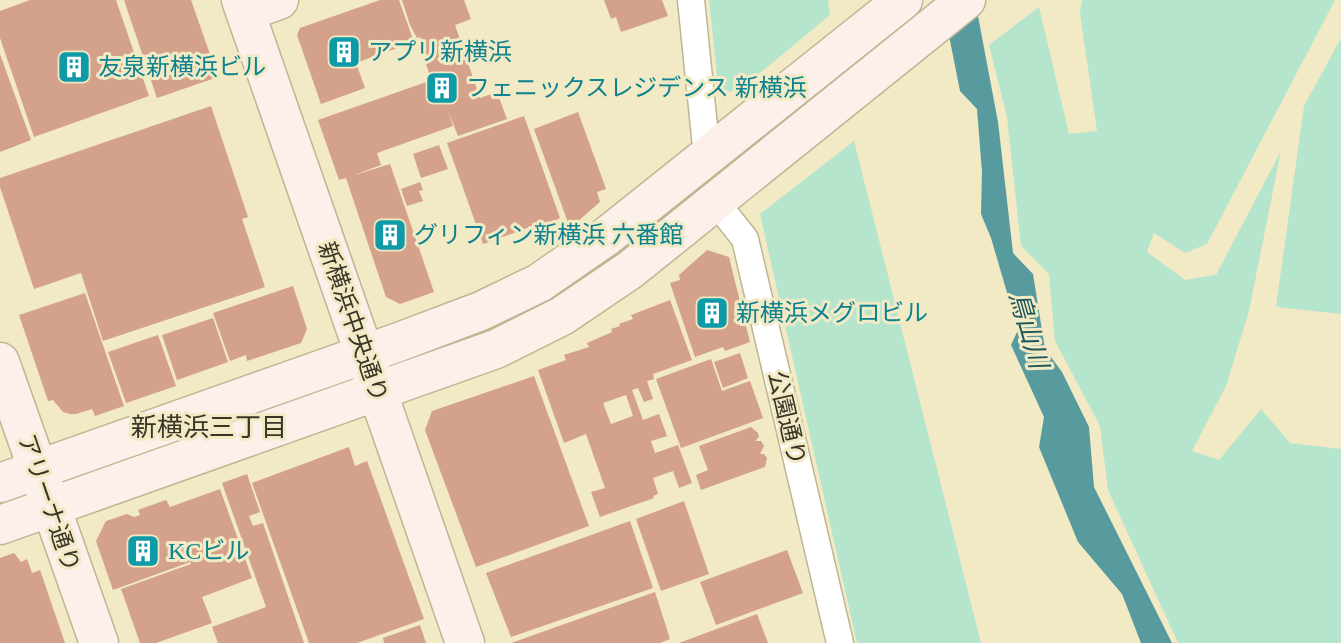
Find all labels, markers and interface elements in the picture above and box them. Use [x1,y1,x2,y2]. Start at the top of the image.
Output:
building icon: アプリ新横浜 [325,33,363,71]
place label: アプリ新横浜 [368,39,512,65]
building icon: 友泉新横浜ビル [55,48,93,86]
place label: 友泉新横浜ビル [98,54,266,80]
building icon: フェニックスレジデンス 新横浜 [423,69,461,107]
place label: フェニックスレジデンス 新横浜 [466,75,807,101]
building icon: グリフィン新横浜 六番館 [371,216,409,254]
place label: グリフィン新横浜 六番館 [414,222,684,248]
street label: 新横浜中央通り [313,238,393,406]
water label: 鳥山川 [1004,289,1054,375]
building icon: 新横浜メグロビル [693,294,731,332]
place label: 新横浜メグロビル [736,300,928,326]
street label: 公園通り [764,368,810,468]
district label: 新横浜三丁目 [131,413,287,442]
street label: アリーナ通り [13,431,85,575]
building icon: KCビル [124,532,162,570]
place label: KCビル [168,538,249,564]

